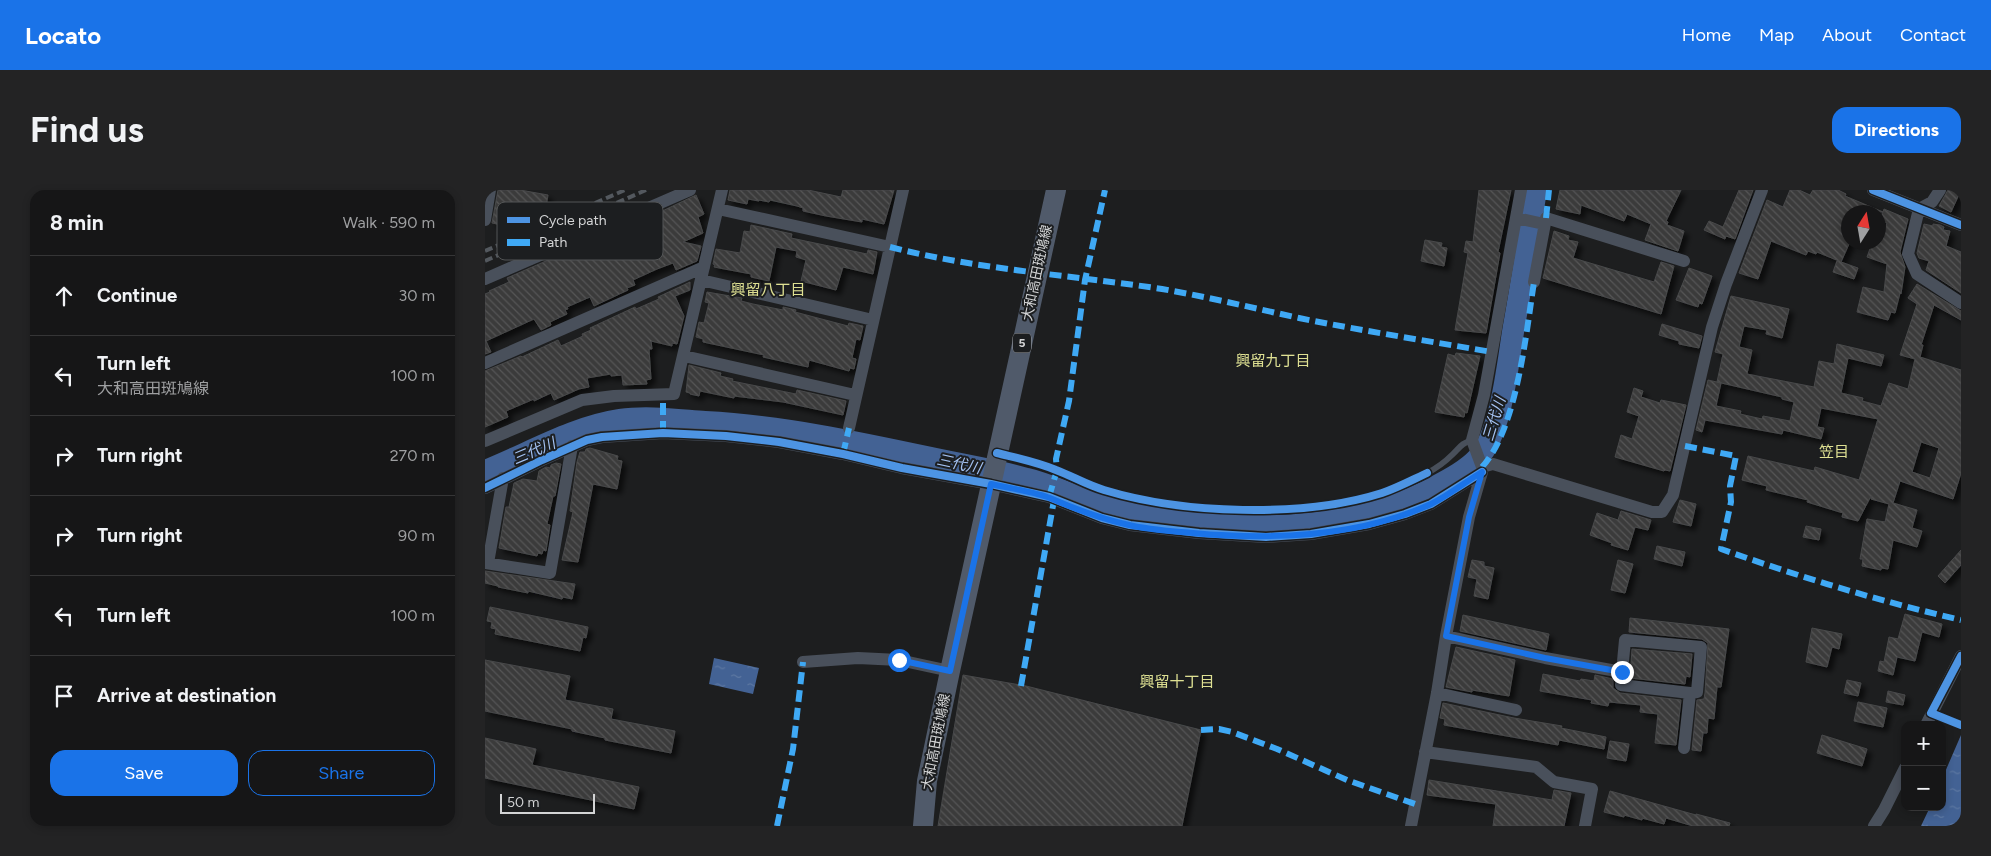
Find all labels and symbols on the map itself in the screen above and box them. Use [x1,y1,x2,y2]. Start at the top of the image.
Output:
legend [497,202,663,260]
north arrow [1841,205,1886,250]
text: Cycle path [539,212,607,229]
street label: 大和高田斑鳩線 [1018,223,1056,323]
text: Path [539,234,567,251]
district label: 興留八丁目 [730,281,806,299]
road number: 5 [1013,334,1031,352]
district label: 興留九丁目 [1235,352,1311,370]
water label: 三代川 [1479,393,1510,443]
water label: 三代川 [510,433,560,468]
district label: 笠目 [1819,443,1849,461]
water label: 三代川 [935,451,985,478]
route start [888,649,911,672]
route end [1611,661,1634,684]
district label: 興留十丁目 [1139,673,1215,691]
street label: 大和高田斑鳩線 [918,692,954,792]
scale bar [500,791,595,814]

